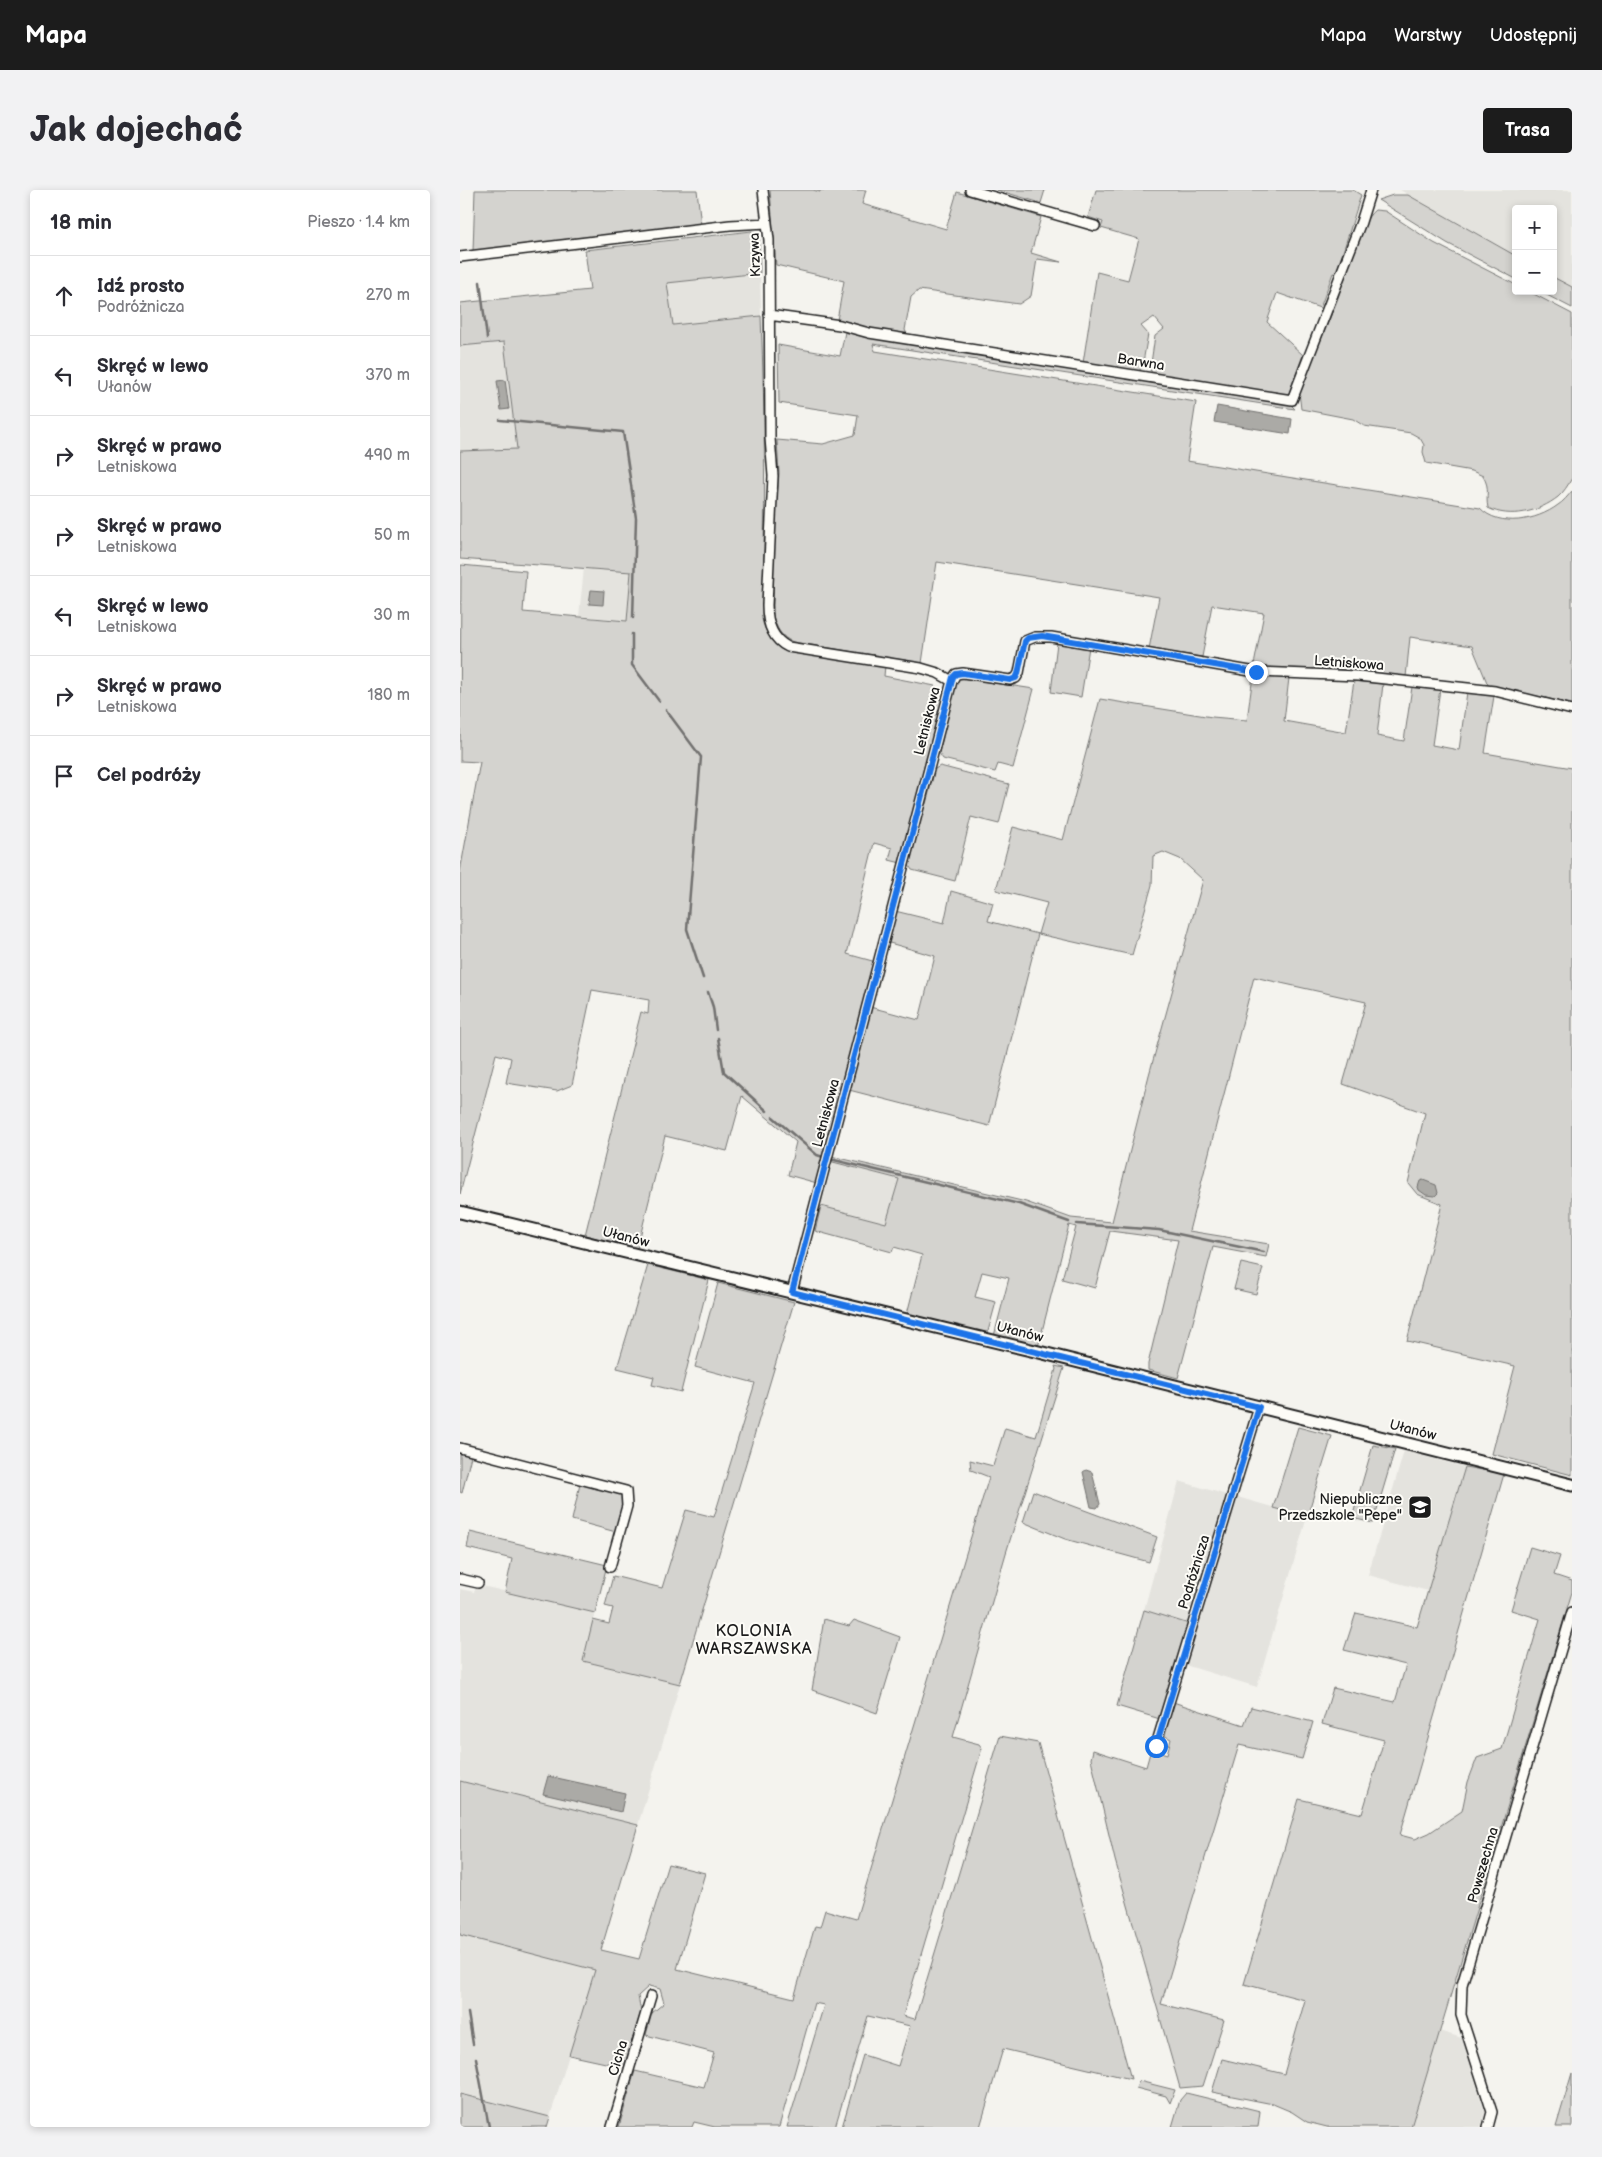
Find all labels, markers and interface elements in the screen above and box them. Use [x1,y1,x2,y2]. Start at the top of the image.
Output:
text: Mapa [25,21,87,50]
text: Mapa [1320,25,1366,46]
text: Warstwy [1394,25,1462,46]
text: Udostępnij [1490,25,1577,46]
button: Trasa [1483,108,1572,153]
text: Jak dojechać [30,109,243,152]
map controls [1512,205,1557,295]
button: + [1512,205,1557,250]
text: 18 min [50,210,112,235]
text: Pieszo · 1.4 km [307,213,410,232]
street label: Krzywa [746,232,764,278]
button: − [1512,250,1557,295]
text: Idź prosto [97,275,185,298]
icon: ahead [50,282,78,310]
text: 270 m [366,286,410,305]
text: Podróżnicza [97,298,185,317]
street label: Barwna [1116,350,1166,374]
text: Skręć w lewo [97,355,209,378]
icon: left [50,362,78,390]
text: 370 m [365,366,410,385]
text: Ułanów [97,378,151,397]
text: Skręć w prawo [97,435,222,458]
icon: right [50,442,78,470]
text: 490 m [364,446,410,465]
text: Letniskowa [97,458,177,477]
text: Skręć w prawo [97,515,222,538]
icon: right [50,522,78,550]
text: 50 m [374,526,410,545]
text: Letniskowa [97,538,177,557]
text: Skręć w lewo [97,595,209,618]
icon: left [50,602,78,630]
text: 30 m [373,606,410,625]
text: Letniskowa [97,618,177,637]
street label: Letniskowa [1313,652,1385,674]
route end [1245,661,1268,684]
text: Skręć w prawo [97,675,222,698]
icon: right [50,682,78,710]
street label: Letniskowa [910,685,944,757]
text: 180 m [368,686,410,705]
text: Letniskowa [97,698,177,717]
icon: arrive [50,762,78,790]
text: Cel podróży [97,764,201,787]
street label: Letniskowa [809,1077,843,1149]
street label: Ułanów [601,1223,652,1251]
street label: Ułanów [995,1318,1046,1346]
street label: Ułanów [1388,1416,1439,1444]
place label: Niepubliczne Przedszkole "Pepe" [1278,1491,1402,1524]
school or university icon: Niepubliczne Przedszkole "Pepe" [1407,1494,1433,1520]
street label: Podróżnicza [1175,1533,1213,1611]
district label: KOLONIA WARSZAWSKA [695,1622,813,1659]
route start [1145,1735,1168,1758]
street label: Powszechna [1464,1825,1502,1905]
street label: Cicha [605,2038,631,2078]

